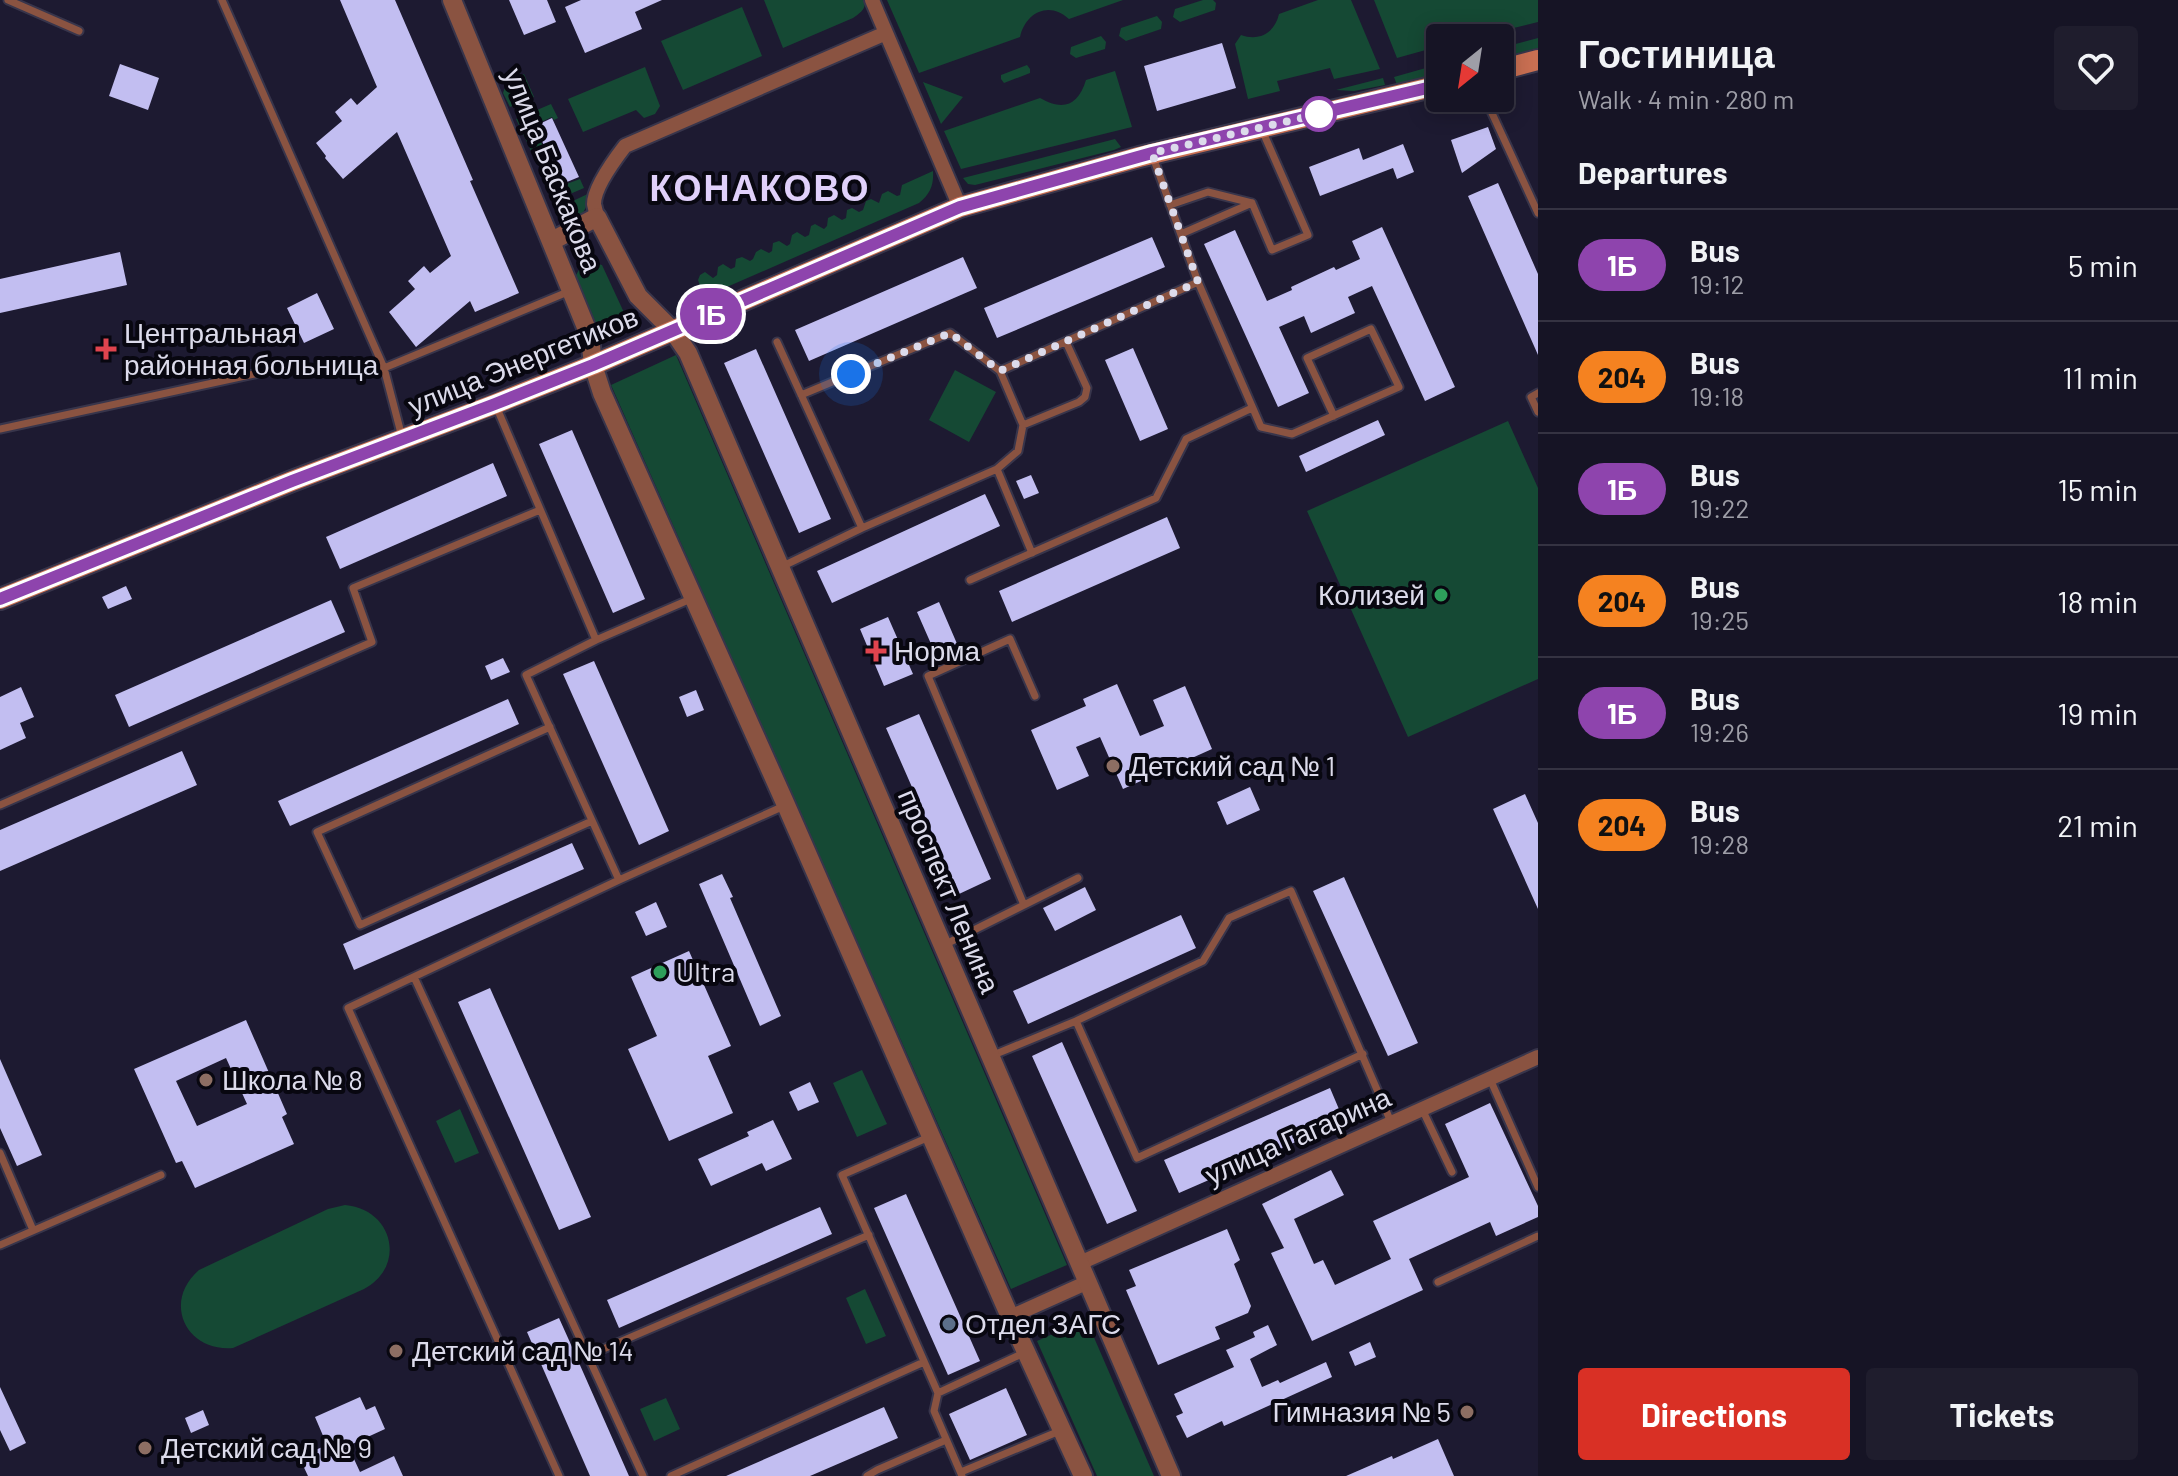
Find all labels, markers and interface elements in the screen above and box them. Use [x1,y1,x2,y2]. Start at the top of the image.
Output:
north arrow [1426,24,1514,112]
map controls [1426,24,1514,112]
button: heart [2054,26,2138,110]
text: Гостиница [1578,30,1775,76]
street label: улица Баскакова [497,63,611,277]
text: Walk · 4 min · 280 m [1578,83,1794,114]
unlabelled marker [1302,97,1336,131]
text: Departures [1578,154,1728,190]
district label: КОНАКОВО [649,165,871,208]
text: Bus [1690,232,1740,268]
text: 5 min [2068,247,2138,283]
text: 1Б [1607,248,1637,282]
text: 19:12 [1690,268,1745,299]
line badge: 1Б [675,288,747,340]
text: 1Б [696,297,726,331]
street label: улица Энергетиков [403,298,643,422]
place label: Центральная районная больница [124,315,379,381]
marker: Центральная районная больница [95,338,117,360]
text: Bus [1690,344,1740,380]
your location [831,354,871,394]
text: 11 min [2062,359,2138,395]
text: 204 [1598,360,1646,394]
text: 19:18 [1690,380,1744,411]
text: Bus [1690,456,1740,492]
text: 15 min [2057,471,2138,507]
text: 1Б [1607,472,1637,506]
text: 19:22 [1690,492,1749,523]
text: Bus [1690,568,1740,604]
place label: Колизей [1318,577,1425,611]
text: 18 min [2057,583,2138,619]
text: 204 [1598,584,1646,618]
marker: Колизей [1432,586,1450,604]
text: 19:25 [1690,604,1749,635]
place label: Норма [894,633,981,667]
marker: Норма [865,640,887,662]
text: Bus [1690,680,1740,716]
text: 19 min [2057,695,2138,731]
text: 1Б [1607,696,1637,730]
text: 19:26 [1690,716,1749,747]
place label: Детский сад № 1 [1129,748,1335,782]
marker: Детский сад № 1 [1104,757,1122,775]
street label: проспект Ленина [892,784,1008,998]
text: Bus [1690,792,1740,828]
text: 21 min [2057,807,2138,843]
text: 204 [1598,808,1646,842]
text: 19:28 [1690,828,1749,859]
place label: Ultra [676,954,735,988]
marker: Ultra [651,963,669,981]
place label: Школа № 8 [222,1062,363,1096]
marker: Школа № 8 [197,1071,215,1089]
street label: улица Гагарина [1200,1079,1396,1191]
place label: Отдел ЗАГС [965,1306,1121,1340]
marker: Отдел ЗАГС [940,1315,958,1333]
place label: Детский сад № 14 [412,1333,634,1367]
marker: Детский сад № 14 [387,1342,405,1360]
button: Directions [1578,1368,1850,1460]
button: Tickets [1866,1368,2138,1460]
place label: Гимназия № 5 [1273,1394,1451,1428]
marker: Гимназия № 5 [1458,1403,1476,1421]
place label: Детский сад № 9 [161,1430,372,1464]
marker: Детский сад № 9 [136,1439,154,1457]

